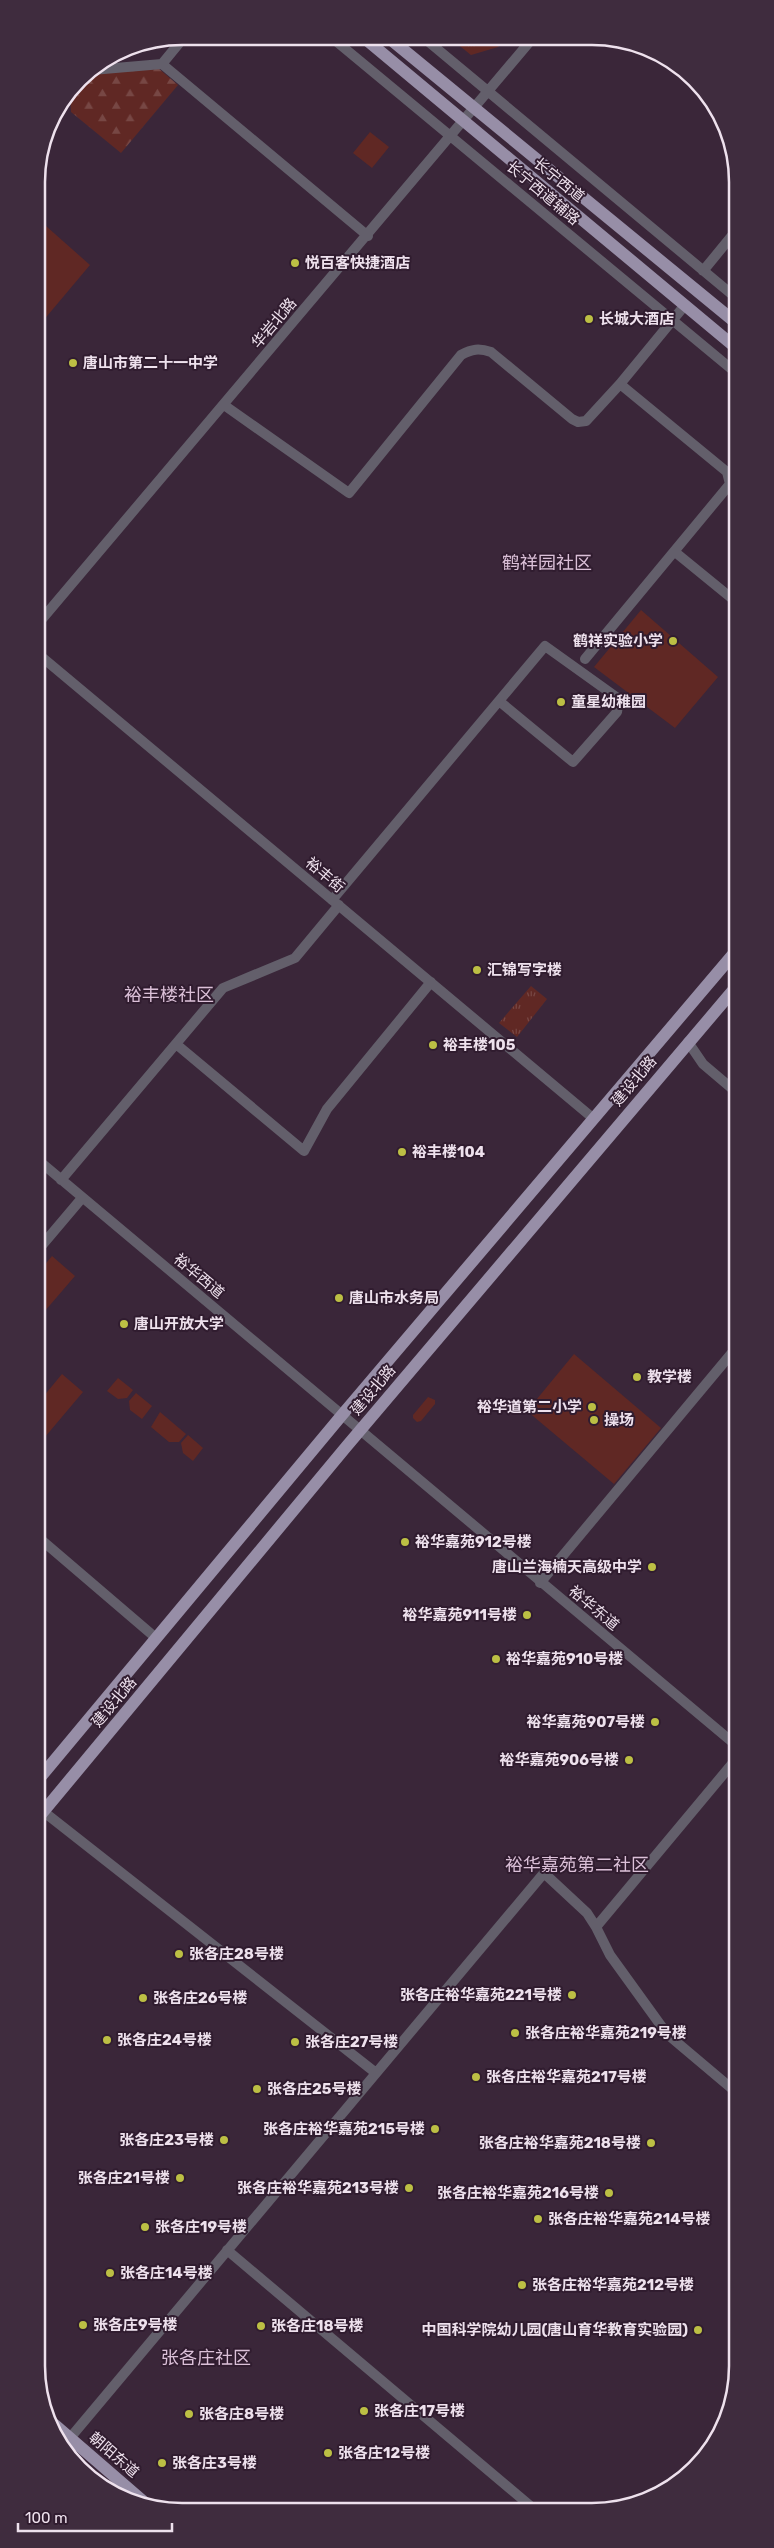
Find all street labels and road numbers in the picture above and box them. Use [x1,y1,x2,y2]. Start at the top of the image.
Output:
street label: 长宁西道 [530,154,588,206]
street label: 长宁西道辅路 [503,157,583,229]
street label: 华岩北路 [248,294,300,352]
street label: 裕丰街 [302,854,348,896]
street label: 建设北路 [608,1052,660,1110]
street label: 裕华西道 [170,1250,228,1302]
street label: 建设北路 [347,1361,399,1419]
street label: 裕华东道 [565,1582,623,1634]
street label: 建设北路 [88,1673,140,1731]
street label: 朝阳东道 [85,2429,143,2481]

